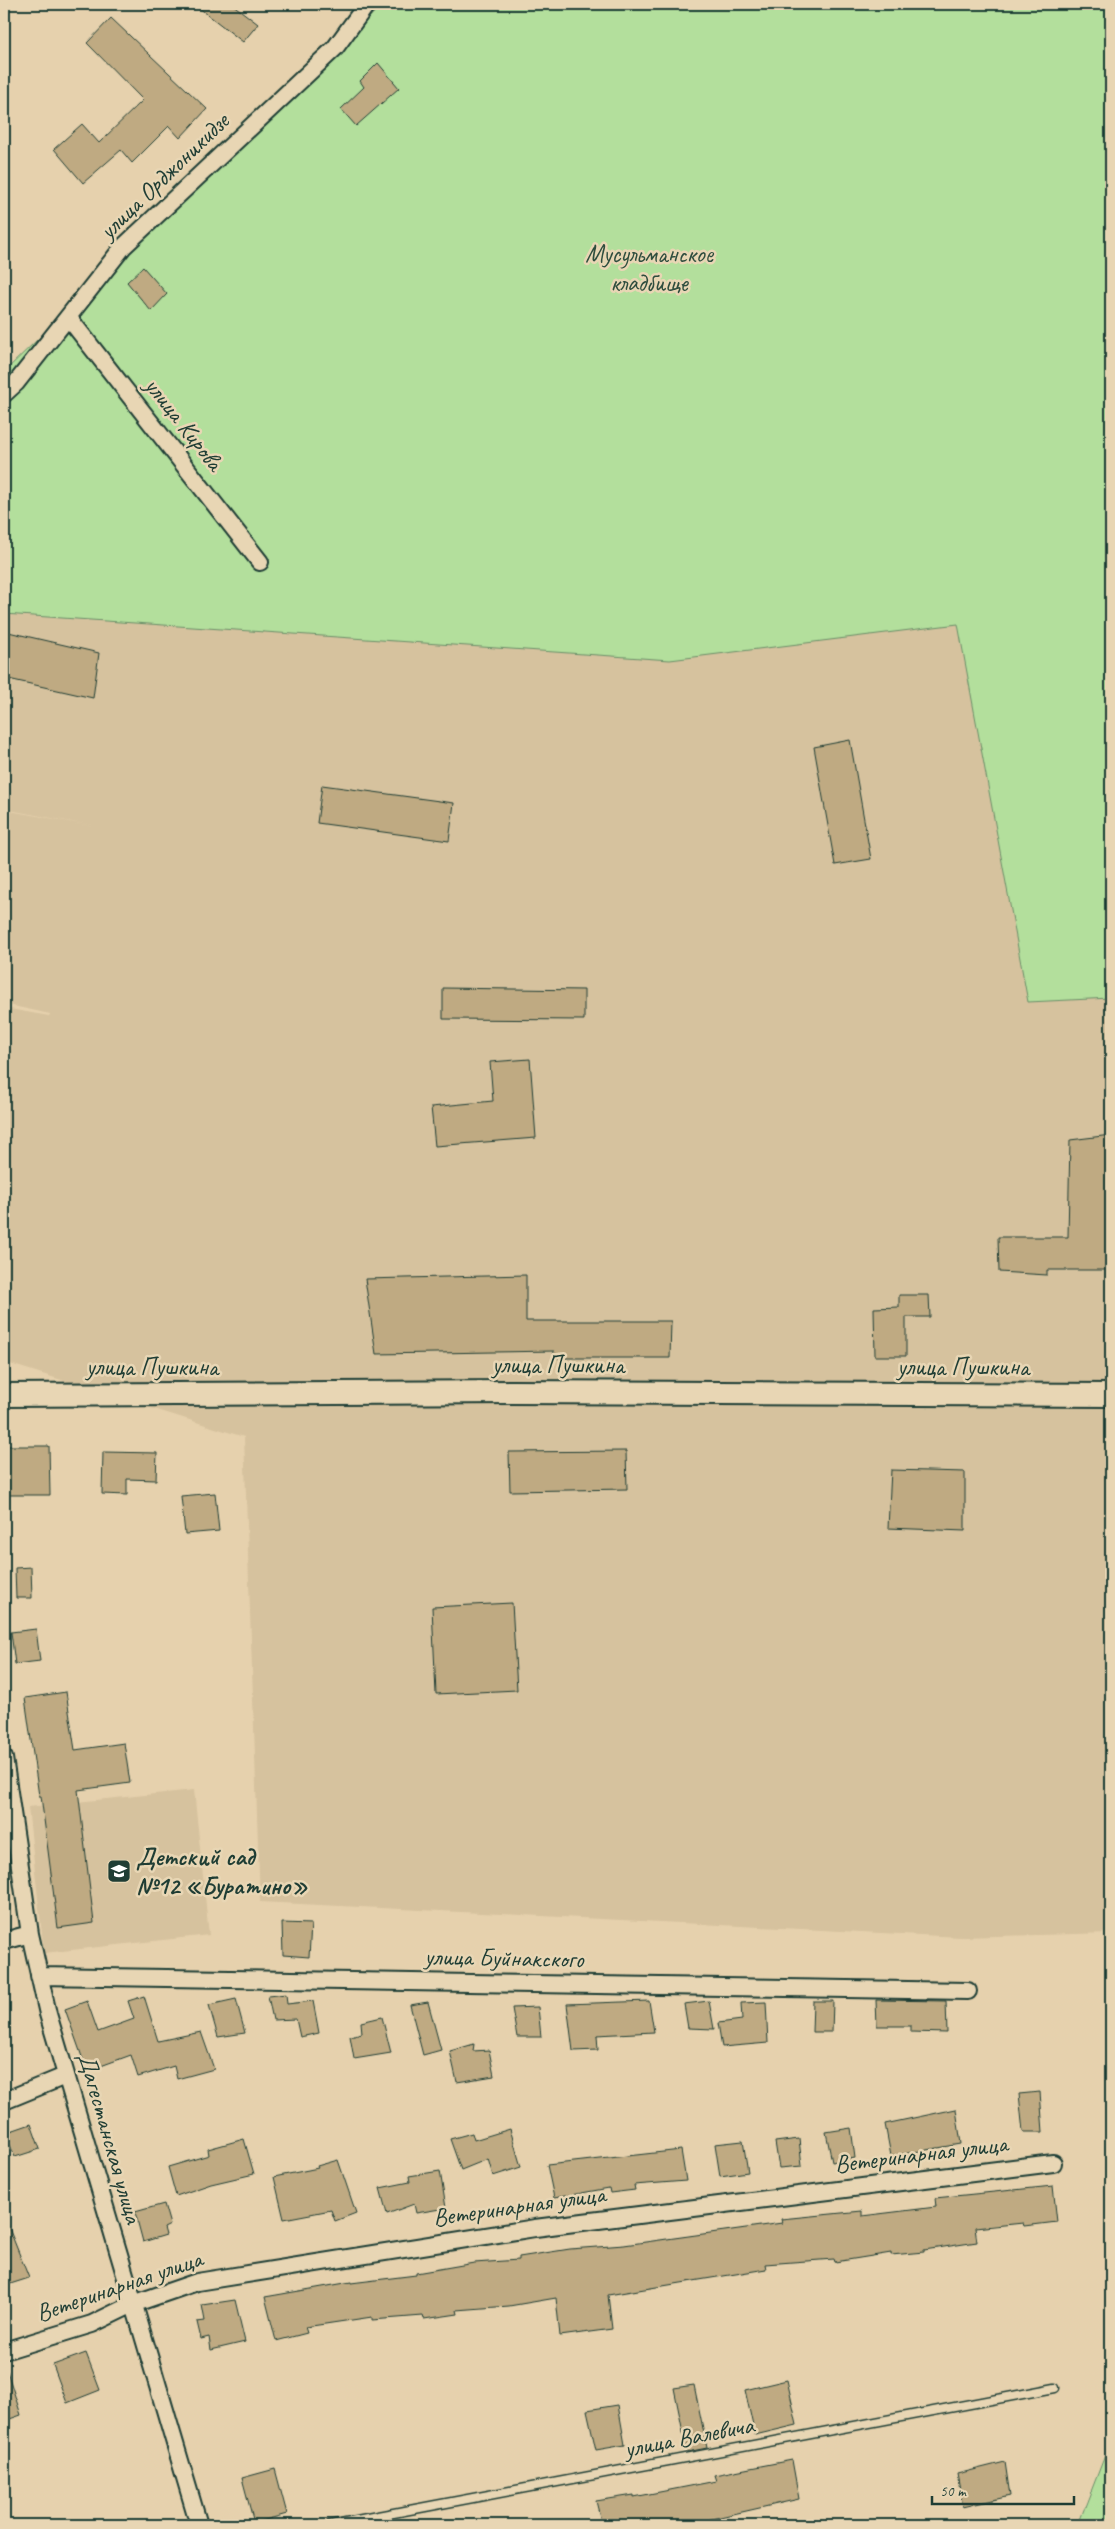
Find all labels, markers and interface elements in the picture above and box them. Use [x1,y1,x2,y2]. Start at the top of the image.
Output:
street label: улица Орджоникидзе [91,104,237,248]
park label: Мусульманское кладбище [585,238,715,299]
street label: улица Кирова [136,369,232,479]
street label: улица Пушкина [490,1349,627,1381]
street label: улица Пушкина [84,1351,221,1383]
street label: улица Пушкина [895,1351,1032,1383]
place label: Детский сад №12 «Буратино» [136,1841,308,1902]
school or university icon: Детский сад №12 «Буратино» [106,1858,132,1884]
street label: улица Буйнакского [422,1941,585,1975]
street label: Дагестанская улица [70,2049,150,2229]
street label: Ветеринарная улица [833,2127,1012,2180]
street label: Ветеринарная улица [431,2178,610,2234]
street label: Ветеринарная улица [32,2242,209,2329]
street label: улица Валевича [620,2408,758,2466]
scale bar [932,2474,1075,2506]
text: 50 m [940,2482,967,2501]

